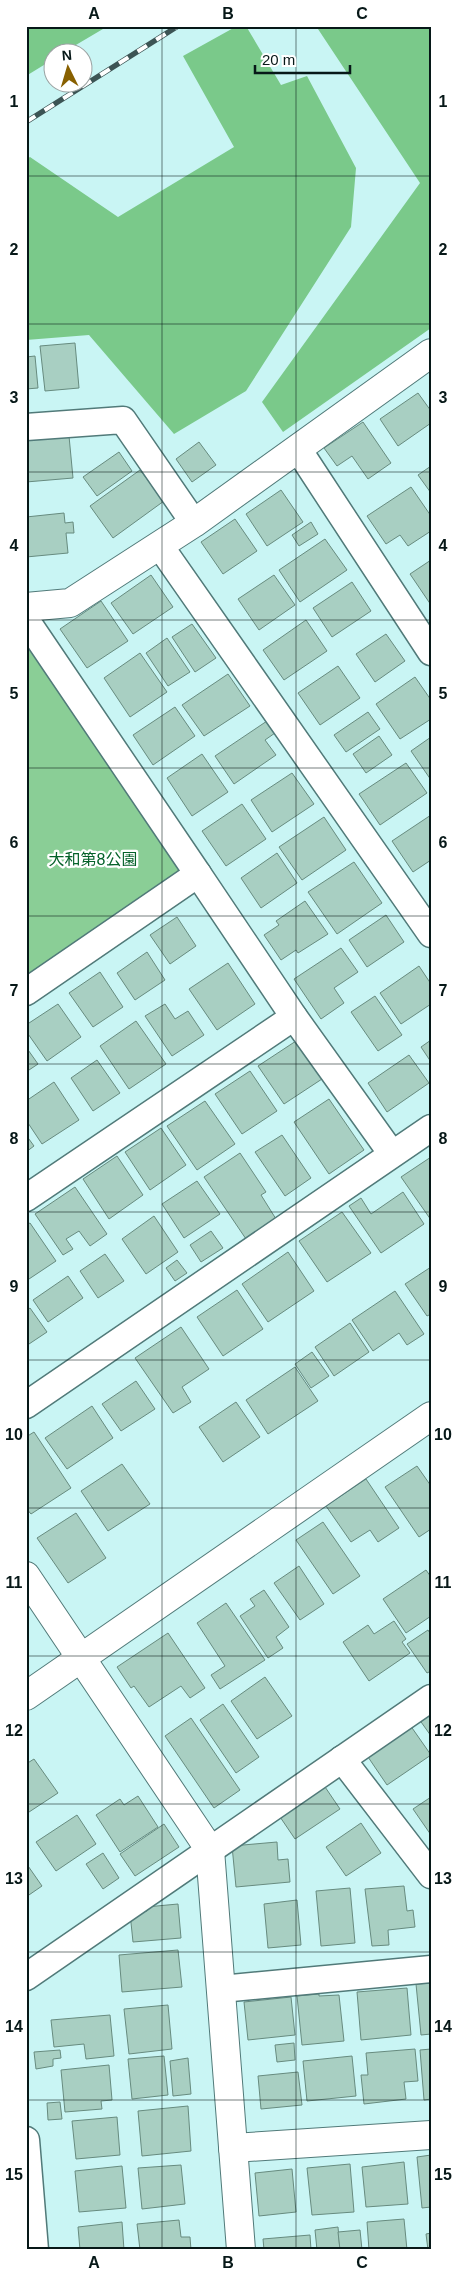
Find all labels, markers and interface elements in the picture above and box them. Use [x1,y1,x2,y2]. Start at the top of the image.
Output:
text: A [88,5,100,22]
text: B [222,5,234,22]
text: C [356,5,368,22]
north arrow [42,42,92,92]
scale bar [255,42,350,74]
text: N [61,47,73,63]
text: 20 m [262,51,295,68]
text: 1 [10,93,19,110]
text: 1 [439,93,448,110]
text: 2 [10,241,19,258]
text: 2 [439,241,448,258]
text: 3 [10,389,19,406]
text: 3 [439,389,448,406]
text: 4 [10,537,19,554]
text: 4 [439,537,448,554]
text: 5 [10,685,19,702]
text: 5 [439,685,448,702]
text: 6 [10,834,19,851]
text: 6 [439,834,448,851]
park label: 大和第8公園 [49,851,137,868]
text: 7 [10,982,19,999]
text: 7 [439,982,448,999]
text: 8 [10,1130,19,1147]
text: 8 [439,1130,448,1147]
text: 9 [10,1278,19,1295]
text: 9 [439,1278,448,1295]
text: 10 [5,1426,23,1443]
text: 10 [434,1426,452,1443]
text: 11 [6,1574,23,1591]
text: 11 [435,1574,452,1591]
text: 12 [5,1722,23,1739]
text: 12 [434,1722,452,1739]
text: 13 [5,1870,23,1887]
text: 13 [434,1870,452,1887]
text: 14 [5,2018,23,2035]
text: 14 [434,2018,452,2035]
text: 15 [5,2166,23,2183]
text: 15 [434,2166,452,2183]
text: A [88,2254,100,2271]
text: B [222,2254,234,2271]
text: C [356,2254,368,2271]

